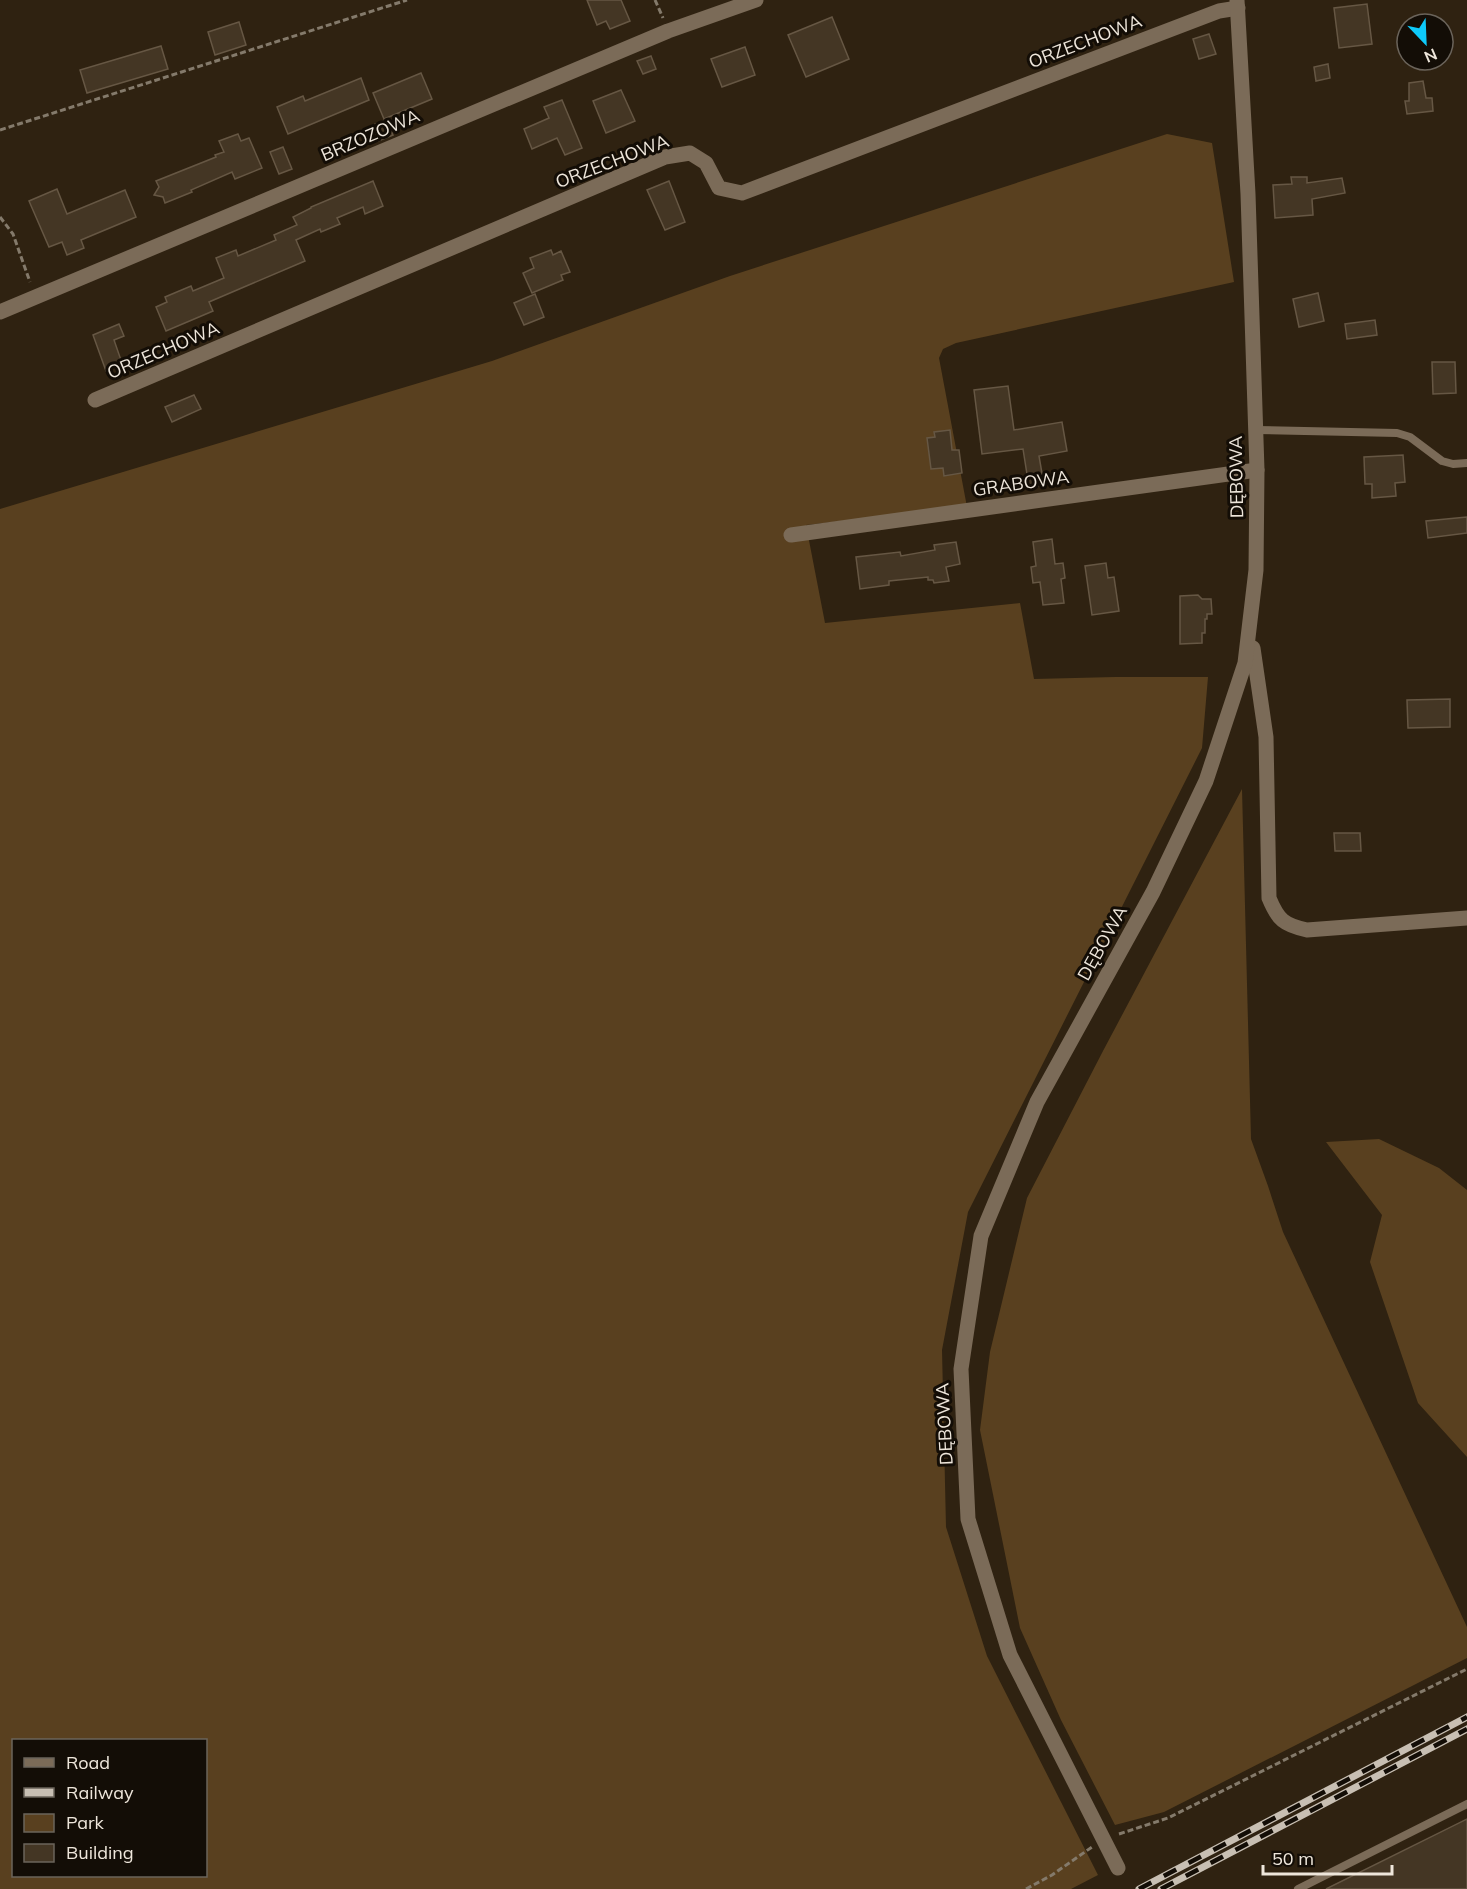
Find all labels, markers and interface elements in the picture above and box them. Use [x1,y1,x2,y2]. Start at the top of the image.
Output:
street label: ORZECHOWA [1025,9,1145,73]
north arrow [1395,12,1455,72]
text: N [1421,44,1440,67]
street label: BRZOZOWA [317,104,423,166]
street label: ORZECHOWA [552,129,672,193]
street label: ORZECHOWA [103,316,223,384]
street label: DĘBOWA [1224,436,1248,518]
street label: GRABOWA [971,465,1071,501]
street label: DĘBOWA [1072,902,1132,984]
street label: DĘBOWA [930,1382,958,1466]
legend [12,1739,207,1877]
text: Road [66,1751,110,1774]
text: Railway [66,1781,134,1804]
text: Park [66,1811,105,1834]
scale bar [1263,1838,1392,1876]
text: Building [66,1841,134,1864]
text: 50 m [1272,1847,1314,1870]

